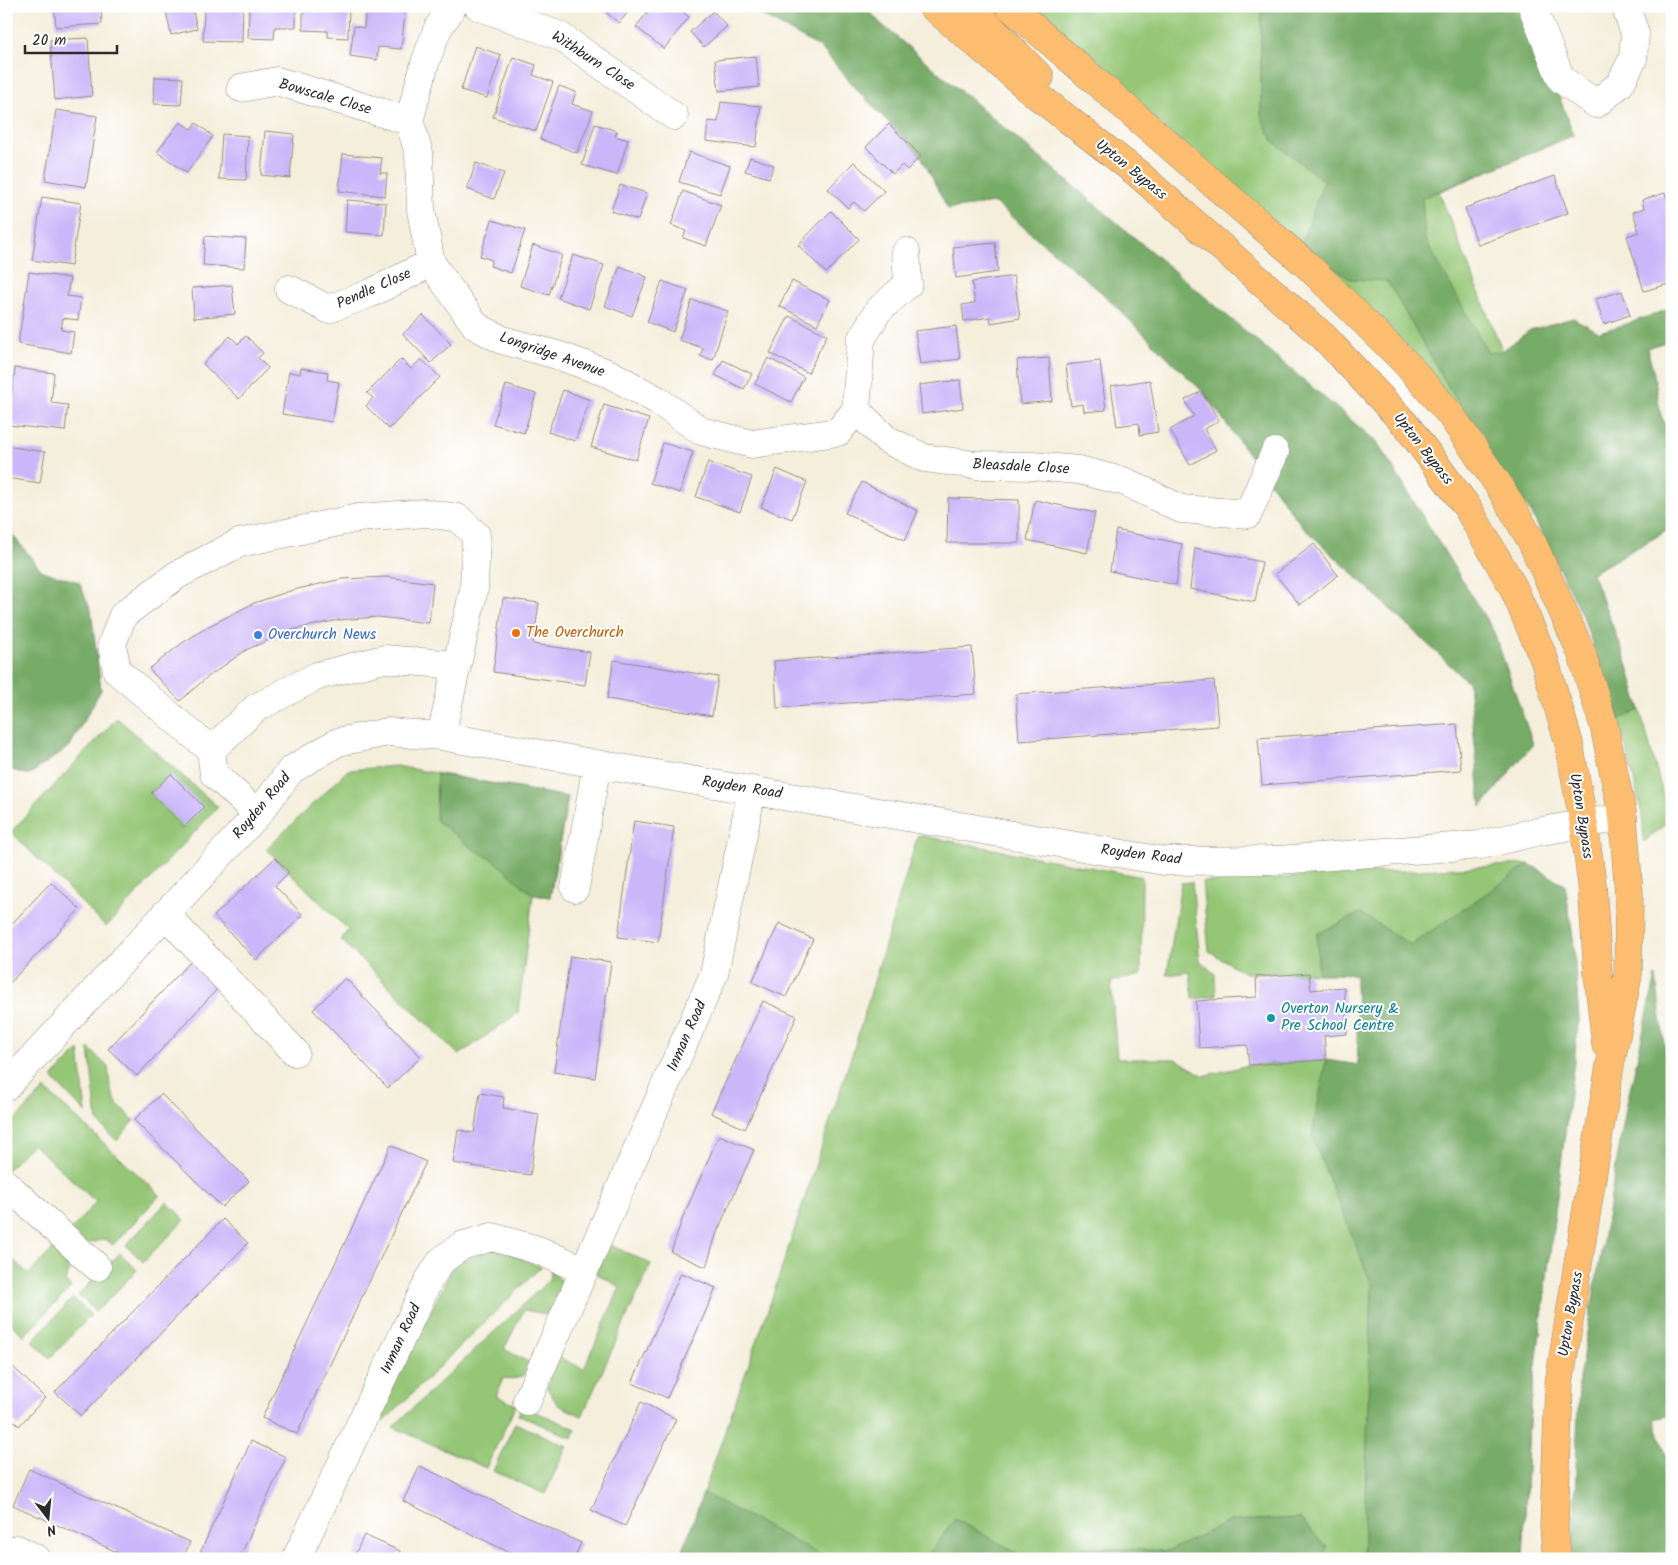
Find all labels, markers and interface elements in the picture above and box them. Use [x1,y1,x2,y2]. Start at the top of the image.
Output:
scale bar [25,22,118,54]
street label: Withburn Close [546,25,640,97]
text: 20 m [32,29,66,53]
street label: Bowscale Close [276,72,374,122]
street label: Upton Bypass [1090,134,1173,207]
street label: Pendle Close [333,262,415,316]
street label: Longridge Avenue [496,326,608,384]
street label: Upton Bypass [1387,408,1459,491]
street label: Bleasdale Close [972,452,1070,482]
place label: The Overchurch [526,621,624,645]
place label: Overchurch News [268,623,377,647]
marker: The Overchurch [510,627,522,639]
marker: Overchurch News [252,629,264,641]
street label: Royden Road [227,767,298,845]
street label: Royden Road [700,770,784,806]
street label: Upton Bypass [1562,771,1600,861]
street label: Royden Road [1099,838,1183,872]
street label: Inman Road [661,996,714,1075]
place label: Overton Nursery & Pre School Centre [1281,997,1399,1038]
marker: Overton Nursery & Pre School Centre [1265,1012,1277,1024]
street label: Upton Bypass [1552,1269,1590,1359]
street label: Inman Road [374,1299,428,1378]
north arrow [22,1492,72,1542]
text: N [44,1518,59,1541]

